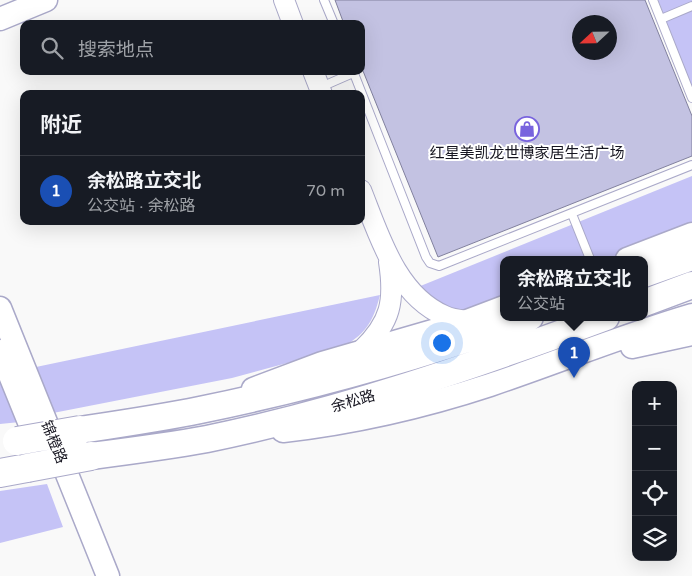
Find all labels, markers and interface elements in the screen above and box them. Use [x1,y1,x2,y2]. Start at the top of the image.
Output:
north arrow [572,15,617,60]
search box [20,20,365,75]
icon: search [38,34,66,62]
text: 搜索地点 [78,39,154,61]
text: 附近 [40,113,82,138]
shop icon: 红星美凯龙世博家居生活广场 [514,116,540,142]
place label: 红星美凯龙世博家居生活广场 [429,144,625,162]
text: 余松路立交北 [87,170,201,192]
text: 1 [51,181,61,201]
text: 70 m [306,181,345,201]
text: 公交站 · 余松路 [87,196,195,216]
popup [500,256,648,321]
text: 余松路立交北 [517,268,631,290]
text: 公交站 [517,294,565,314]
your location [429,330,455,356]
pin: 1 [558,337,590,378]
map controls [632,381,677,561]
button: + [632,381,677,426]
street label: 余松路 [329,386,377,416]
street label: 锦橙路 [37,418,71,466]
button: − [632,426,677,471]
button: locate [632,471,677,516]
button: layers [632,516,677,561]

